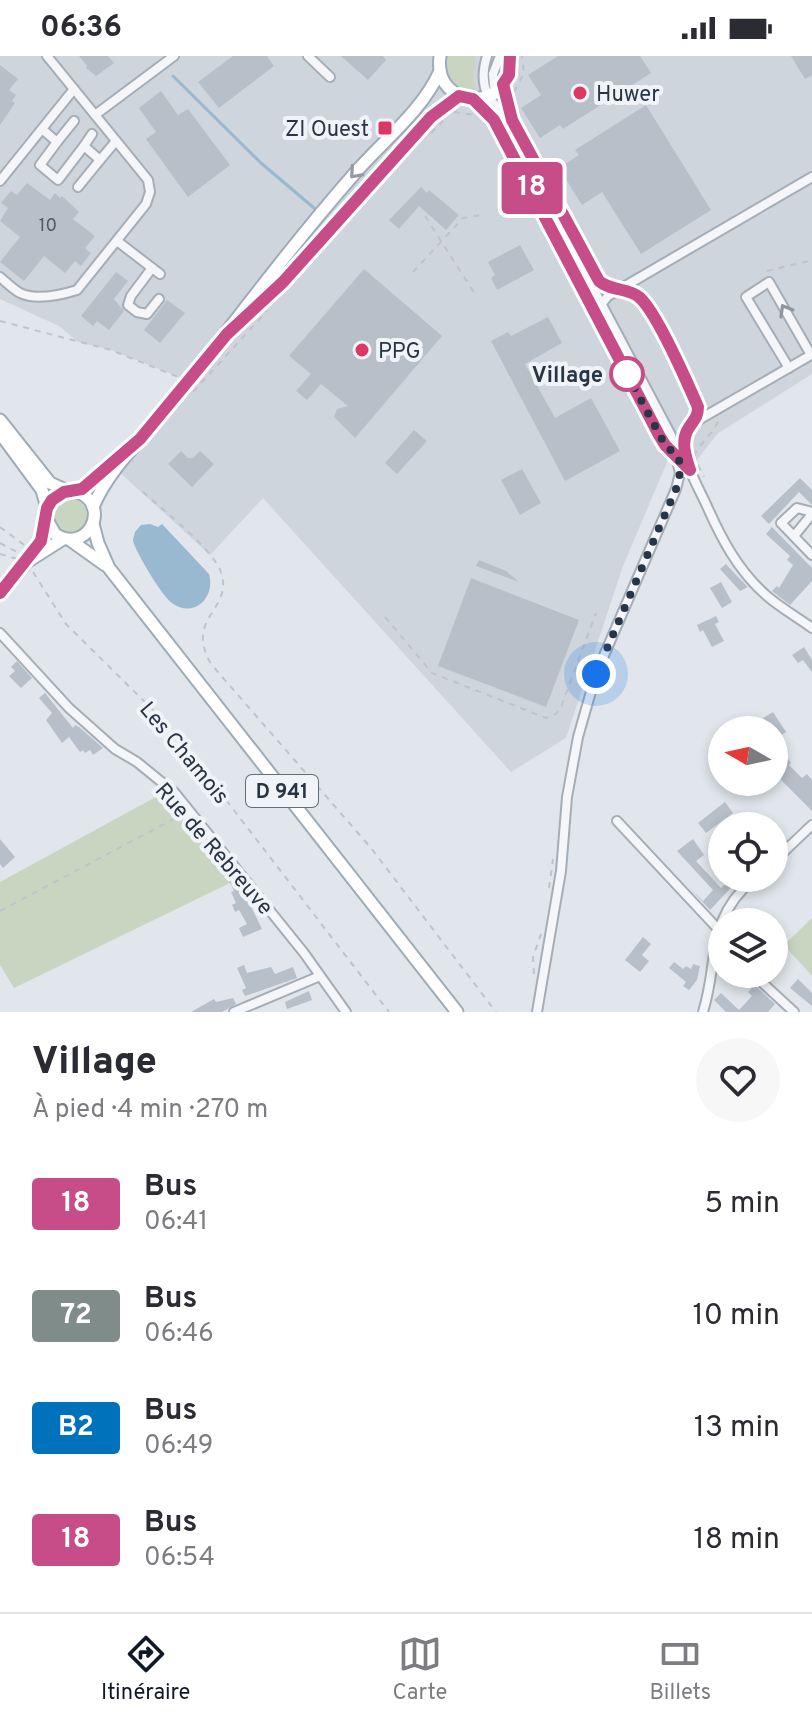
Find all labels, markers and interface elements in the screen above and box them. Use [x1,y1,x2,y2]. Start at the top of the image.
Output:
text: 06:36 [40,10,122,47]
place label: Huwer [596,82,660,109]
marker: Huwer [571,84,589,102]
place label: ZI Ouest [285,117,369,144]
marker: ZI Ouest [376,119,394,137]
line badge: 18 [496,162,568,214]
one-way arrow [350,164,365,179]
text: 18 [518,170,546,206]
house number: 10 [39,215,57,238]
one-way arrow [780,304,795,319]
place label: PPG [378,339,421,366]
marker: PPG [353,341,371,359]
marker: Village [610,357,644,391]
place label: Village [532,363,603,390]
your location [576,654,616,694]
street label: Les Chamois [133,697,234,810]
north arrow [708,716,788,796]
map controls [708,716,788,988]
road number: D 941 [246,775,318,807]
street label: Rue de Rebreuve [148,778,278,921]
button: locate [708,812,788,892]
button: layers [708,908,788,988]
button: heart [696,1038,780,1122]
text: Village [32,1039,157,1088]
text: À pied · 4 min · 270 m [32,1094,268,1127]
text: Bus [144,1169,197,1206]
text: 18 [62,1186,90,1222]
text: 5 min [704,1186,780,1223]
text: 06:41 [144,1206,208,1239]
text: Bus [144,1281,197,1318]
text: 72 [60,1298,92,1334]
text: 10 min [693,1298,780,1335]
text: 06:46 [144,1318,214,1351]
text: Bus [144,1393,197,1430]
text: B2 [58,1410,94,1446]
text: 13 min [694,1410,780,1447]
text: 06:49 [144,1430,213,1463]
text: Bus [144,1505,197,1542]
text: 18 [62,1522,90,1558]
text: 18 min [694,1522,780,1559]
text: 06:54 [144,1542,215,1575]
tab: Itinéraire [101,1632,190,1707]
tab: Carte [392,1632,447,1707]
tab: Billets [649,1632,711,1707]

